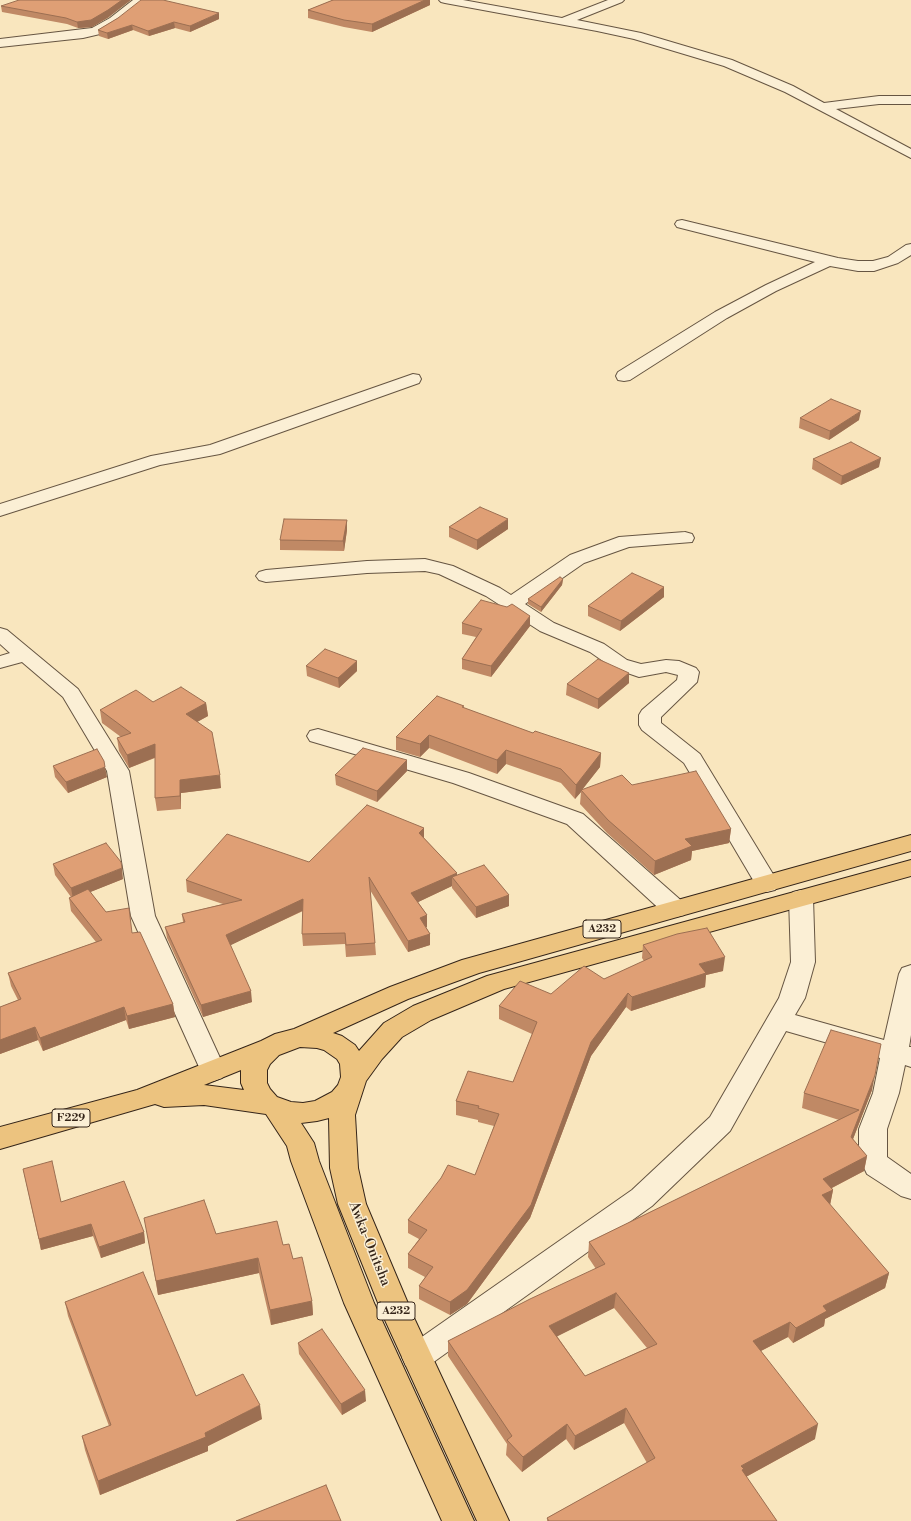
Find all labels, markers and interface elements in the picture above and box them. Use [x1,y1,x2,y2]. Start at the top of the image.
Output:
road number: A232 [583,920,621,938]
road number: F229 [52,1109,90,1127]
street label: Awka-Onitsha [344,1199,394,1289]
road number: A232 [377,1302,415,1320]

